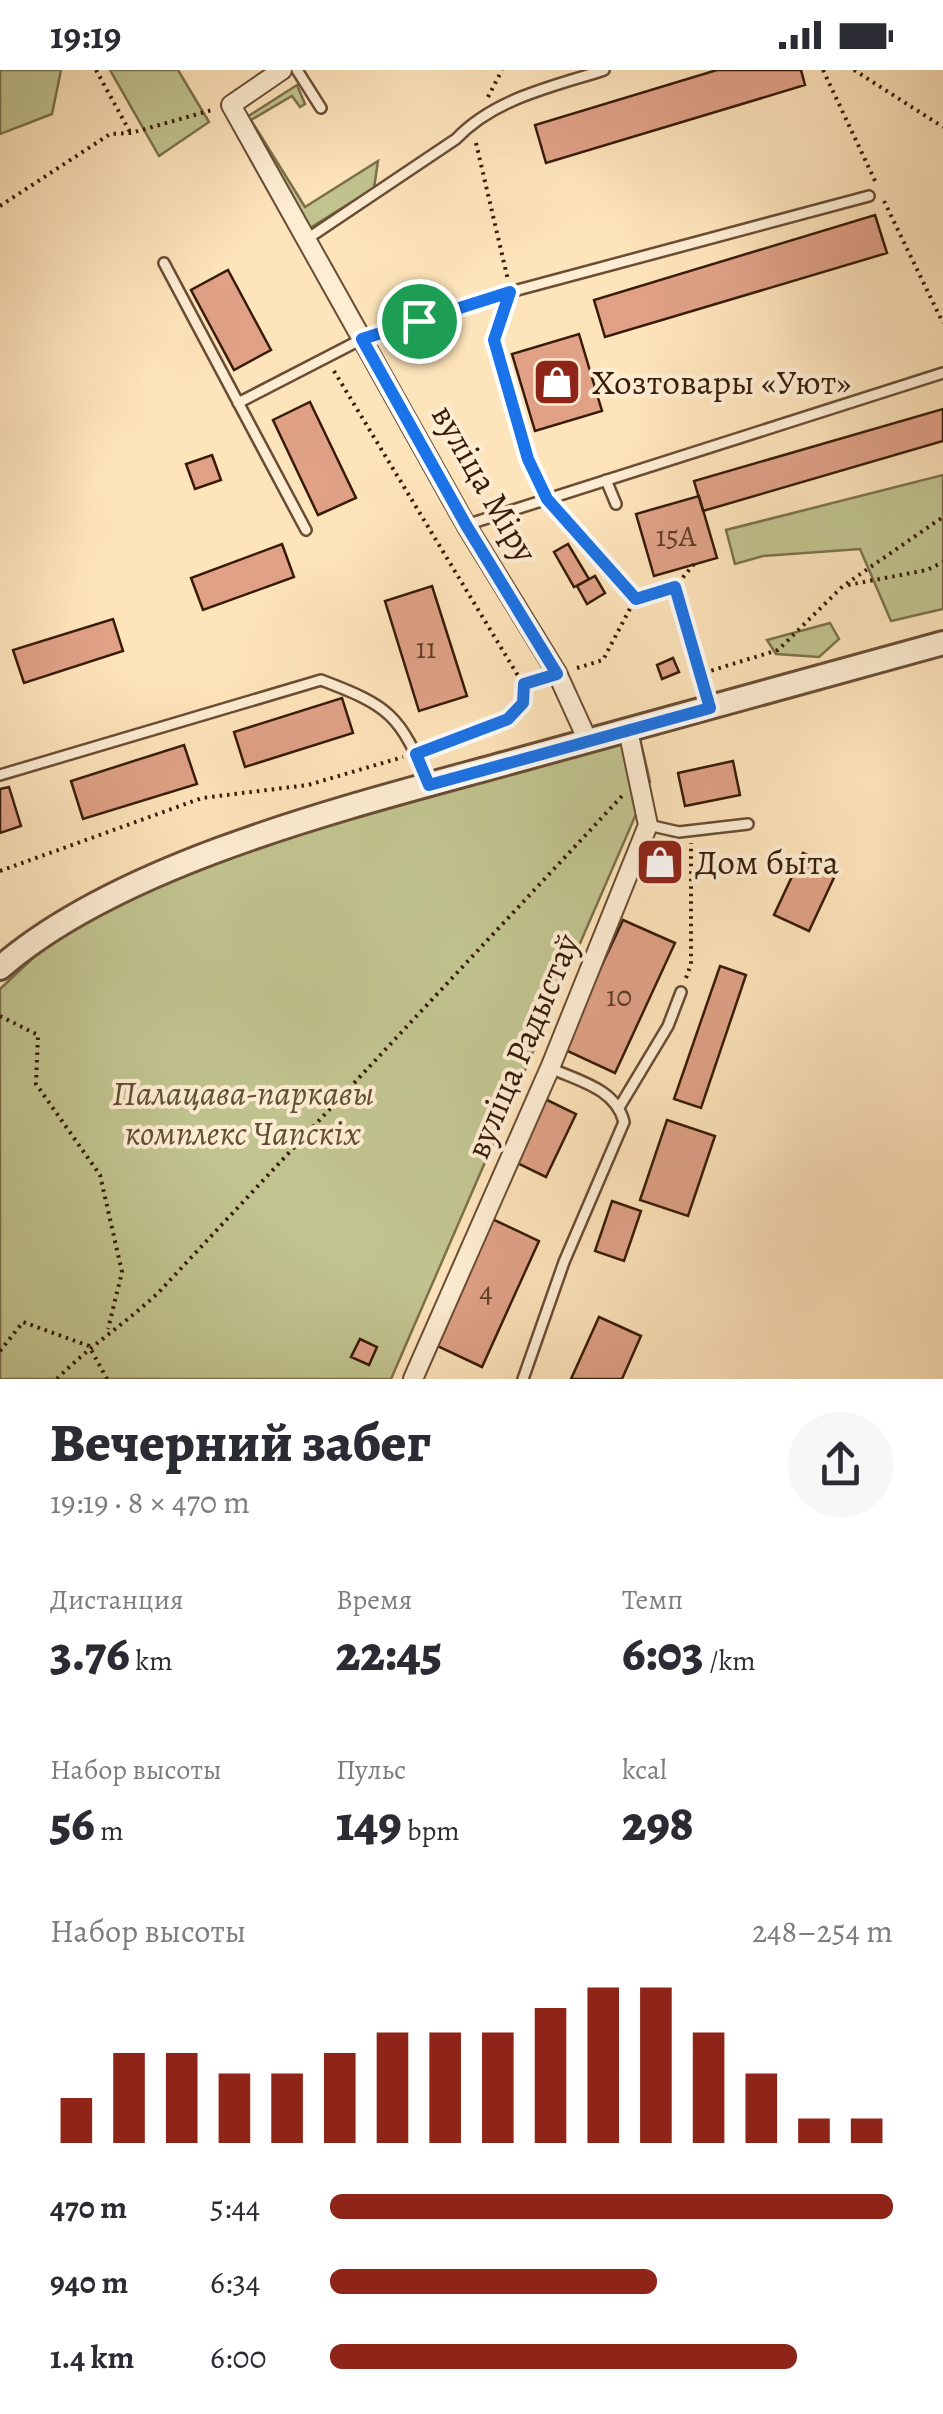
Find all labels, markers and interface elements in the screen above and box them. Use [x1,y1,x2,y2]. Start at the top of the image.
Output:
text: 19:19 [50,9,121,61]
pin [377,279,462,364]
icon: arrive [392,294,447,349]
shop icon: Хозтовары «Уют» [531,356,583,408]
place label: Хозтовары «Уют» [592,358,851,406]
street label: вуліца Міру [420,395,550,571]
house number: 15А [656,516,697,556]
house number: 11 [416,628,436,668]
shop icon: Дом быта [634,836,686,888]
place label: Дом быта [695,838,839,886]
street label: вуліца Радыстаў [453,926,591,1166]
house number: 10 [606,976,632,1016]
park label: Палацава-паркавы комплекс Чапскіх [112,1069,374,1157]
house number: 4 [479,1272,493,1312]
text: Вечерний забег [50,1405,431,1480]
button: share [788,1412,893,1517]
text: 19:19 · 8 × 470 m [50,1480,250,1524]
text: Дистанция [50,1581,184,1619]
text: Время [336,1581,412,1619]
text: Темп [622,1581,683,1619]
text: 3.76 [50,1619,130,1687]
text: 22:45 [336,1619,442,1687]
text: 6:03 [622,1619,704,1687]
text: km [130,1642,173,1680]
text: /km [704,1642,756,1680]
text: Набор высоты [50,1751,222,1789]
text: Пульс [336,1751,406,1789]
text: kcal [622,1751,667,1789]
text: 56 [50,1789,95,1857]
text: 149 [336,1789,402,1857]
text: 298 [622,1789,694,1857]
text: m [95,1812,124,1850]
text: bpm [402,1812,460,1850]
text: Набор высоты [50,1909,246,1953]
text: 248–254 m [752,1909,893,1953]
text: 470 m [50,2185,127,2229]
text: 5:44 [210,2185,260,2229]
text: 940 m [50,2260,128,2304]
text: 6:34 [210,2260,260,2304]
text: 1.4 km [50,2335,134,2379]
text: 6:00 [210,2335,267,2379]

